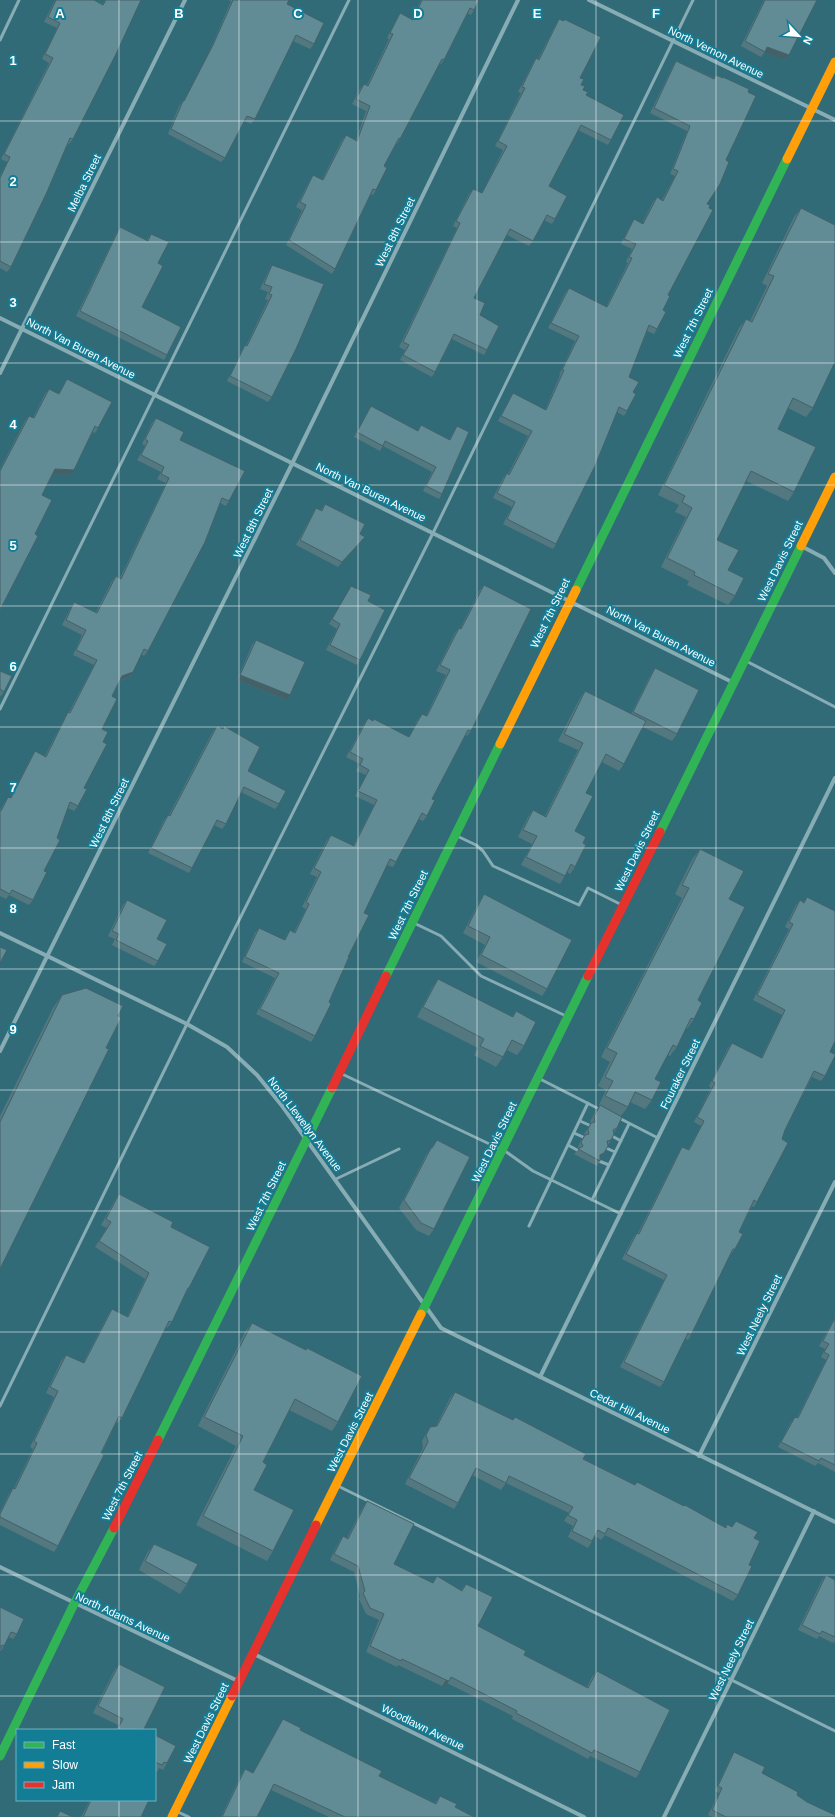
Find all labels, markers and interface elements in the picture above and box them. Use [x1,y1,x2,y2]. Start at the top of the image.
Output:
text: A [55,6,65,21]
text: B [174,6,184,21]
text: C [293,6,303,21]
text: D [413,6,423,21]
text: E [533,6,542,21]
text: F [652,6,660,21]
north arrow [779,16,819,56]
street label: North Vernon Avenue [666,24,766,80]
text: N [801,34,815,47]
text: 1 [9,53,17,68]
street label: Melba Street [65,152,103,214]
text: 2 [9,174,17,189]
street label: West 8th Street [373,195,417,269]
street label: West 7th Street [671,286,715,360]
text: 3 [9,295,17,310]
street label: North Van Buren Avenue [25,315,137,381]
text: 4 [9,417,17,432]
street label: North Van Buren Avenue [314,460,428,524]
street label: West 8th Street [231,486,275,560]
street label: West Davis Street [755,519,805,603]
text: 5 [9,538,17,553]
street label: West 7th Street [528,576,572,650]
street label: North Van Buren Avenue [605,603,717,669]
text: 6 [9,659,17,674]
street label: West 8th Street [87,776,131,850]
text: 7 [9,780,17,795]
street label: West Davis Street [612,809,662,893]
street label: West 7th Street [386,868,430,942]
text: 8 [9,901,17,916]
text: 9 [9,1022,17,1037]
street label: Fouraker Street [658,1037,702,1111]
street label: North Llewellyn Avenue [266,1075,344,1173]
street label: West Davis Street [469,1100,519,1184]
street label: West 7th Street [244,1159,288,1233]
street label: West Neely Street [734,1273,784,1357]
street label: Cedar Hill Avenue [588,1386,672,1436]
street label: West Davis Street [325,1390,375,1474]
street label: West 7th Street [99,1450,145,1522]
street label: North Adams Avenue [74,1590,172,1644]
street label: West Neely Street [706,1618,756,1702]
street label: West Davis Street [181,1681,231,1765]
street label: Woodlawn Avenue [380,1702,466,1752]
legend [16,1729,156,1801]
text: Fast [52,1738,76,1752]
text: Slow [52,1758,78,1772]
text: Jam [52,1778,75,1792]

